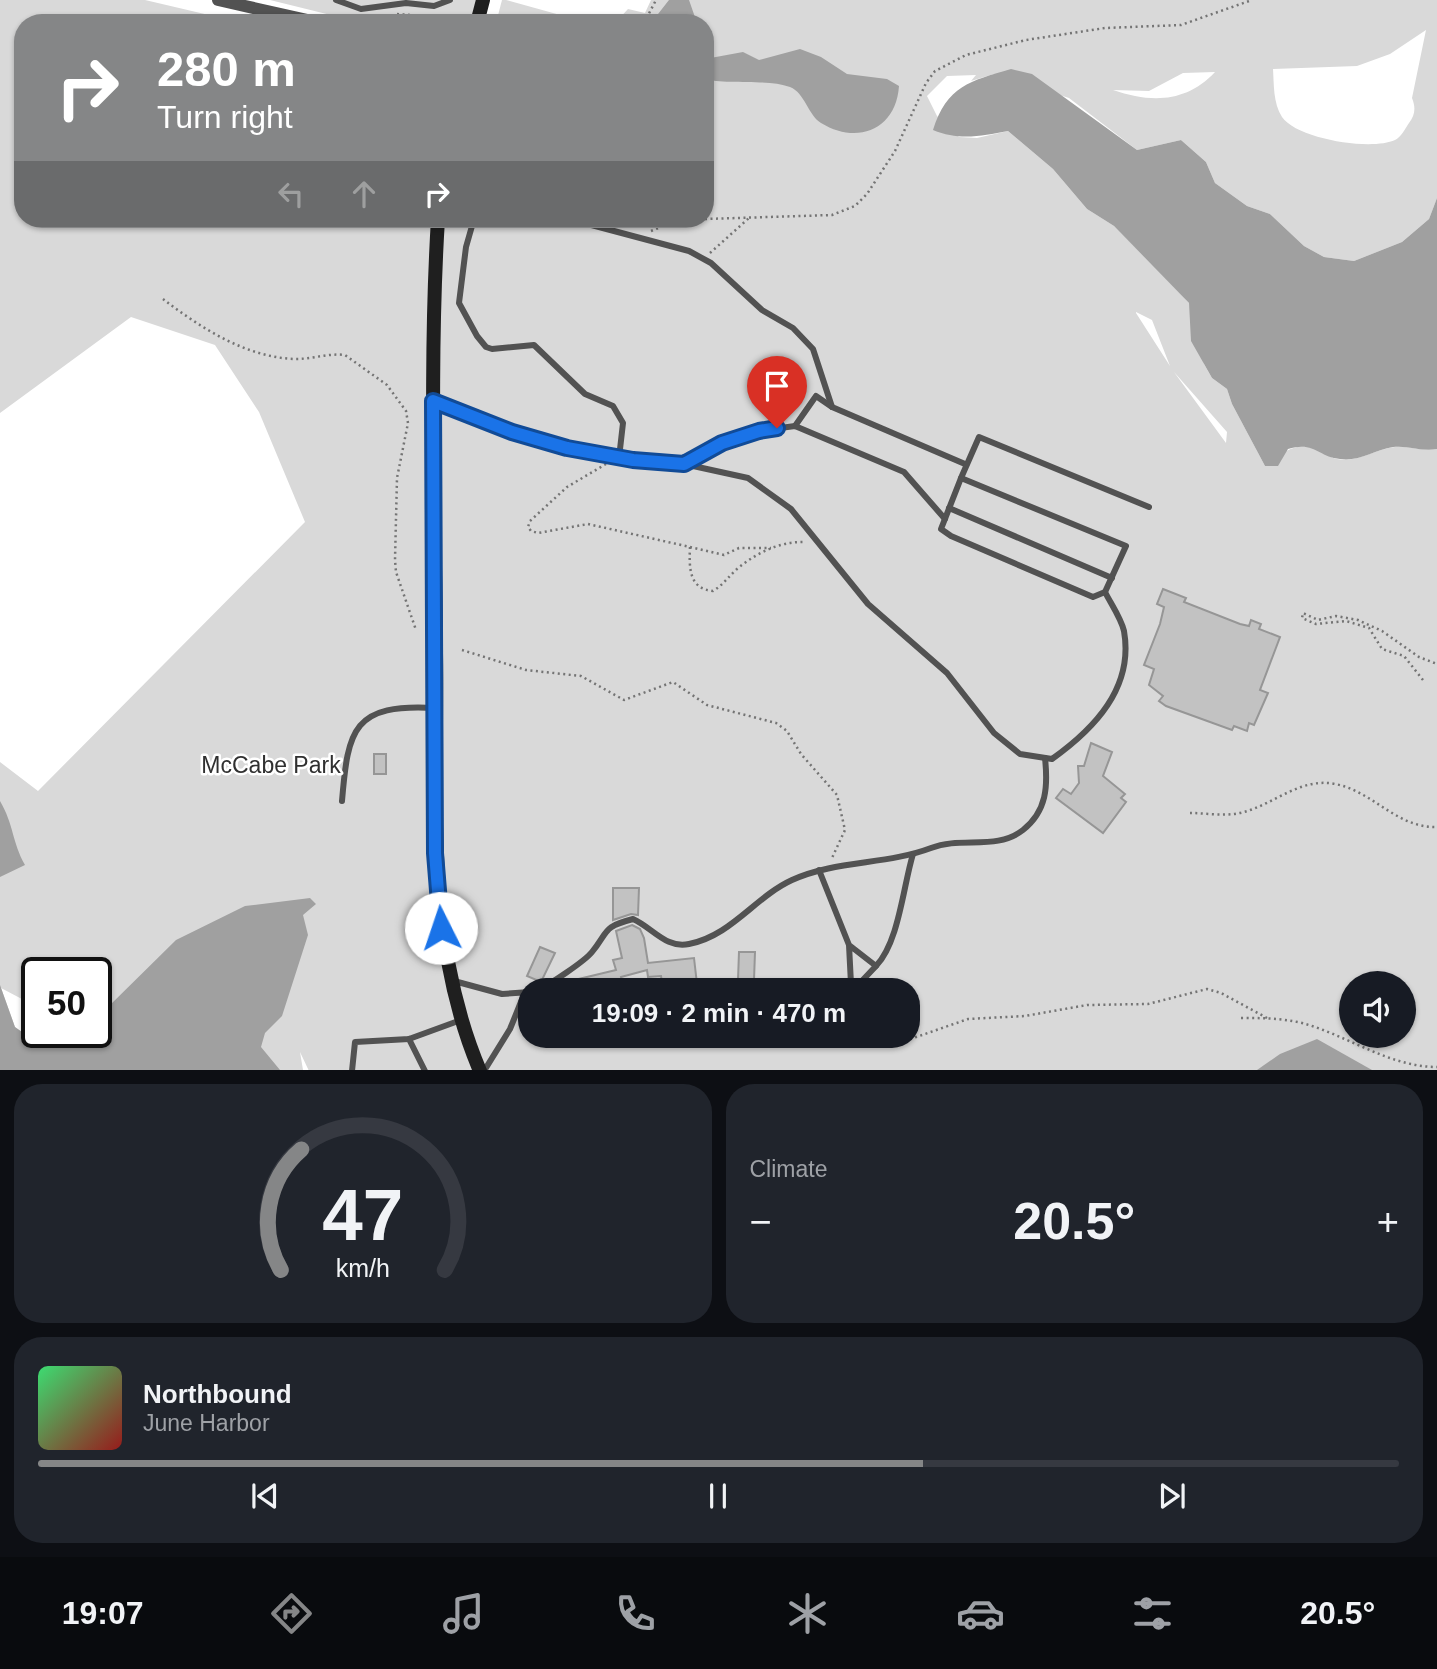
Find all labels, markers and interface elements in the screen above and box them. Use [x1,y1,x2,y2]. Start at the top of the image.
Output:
icon: right [42,42,133,133]
text: 280 m [157,42,296,96]
text: Turn right [157,99,293,135]
icon: left [272,175,310,213]
icon: ahead [345,175,383,213]
icon: right [418,175,456,213]
pin [747,356,807,428]
icon: arrive [758,367,796,405]
park label: McCabe Park [201,752,341,778]
position arrow [404,891,478,965]
speed limit sign: 50 [21,957,112,1048]
map controls [1339,971,1416,1048]
button: sound [1339,971,1416,1048]
text: 19:09 · 2 min · 470 m [592,998,846,1028]
text: Climate [750,1156,827,1182]
text: 47 [322,1174,403,1255]
text: 20.5° [1013,1192,1135,1250]
text: − [750,1201,772,1243]
text: + [1377,1201,1399,1243]
text: km/h [336,1253,390,1281]
text: Northbound [143,1379,292,1409]
text: June Harbor [143,1410,270,1436]
icon: previous [246,1477,284,1515]
icon: pause [699,1477,737,1515]
icon: next [1153,1477,1191,1515]
icon: directions [267,1589,316,1638]
icon: music [439,1589,488,1638]
icon: phone [611,1589,660,1638]
icon: climate [783,1589,832,1638]
icon: car [956,1589,1005,1638]
icon: filters [1128,1589,1177,1638]
text: 19:07 [62,1595,143,1631]
text: 20.5° [1300,1595,1375,1631]

